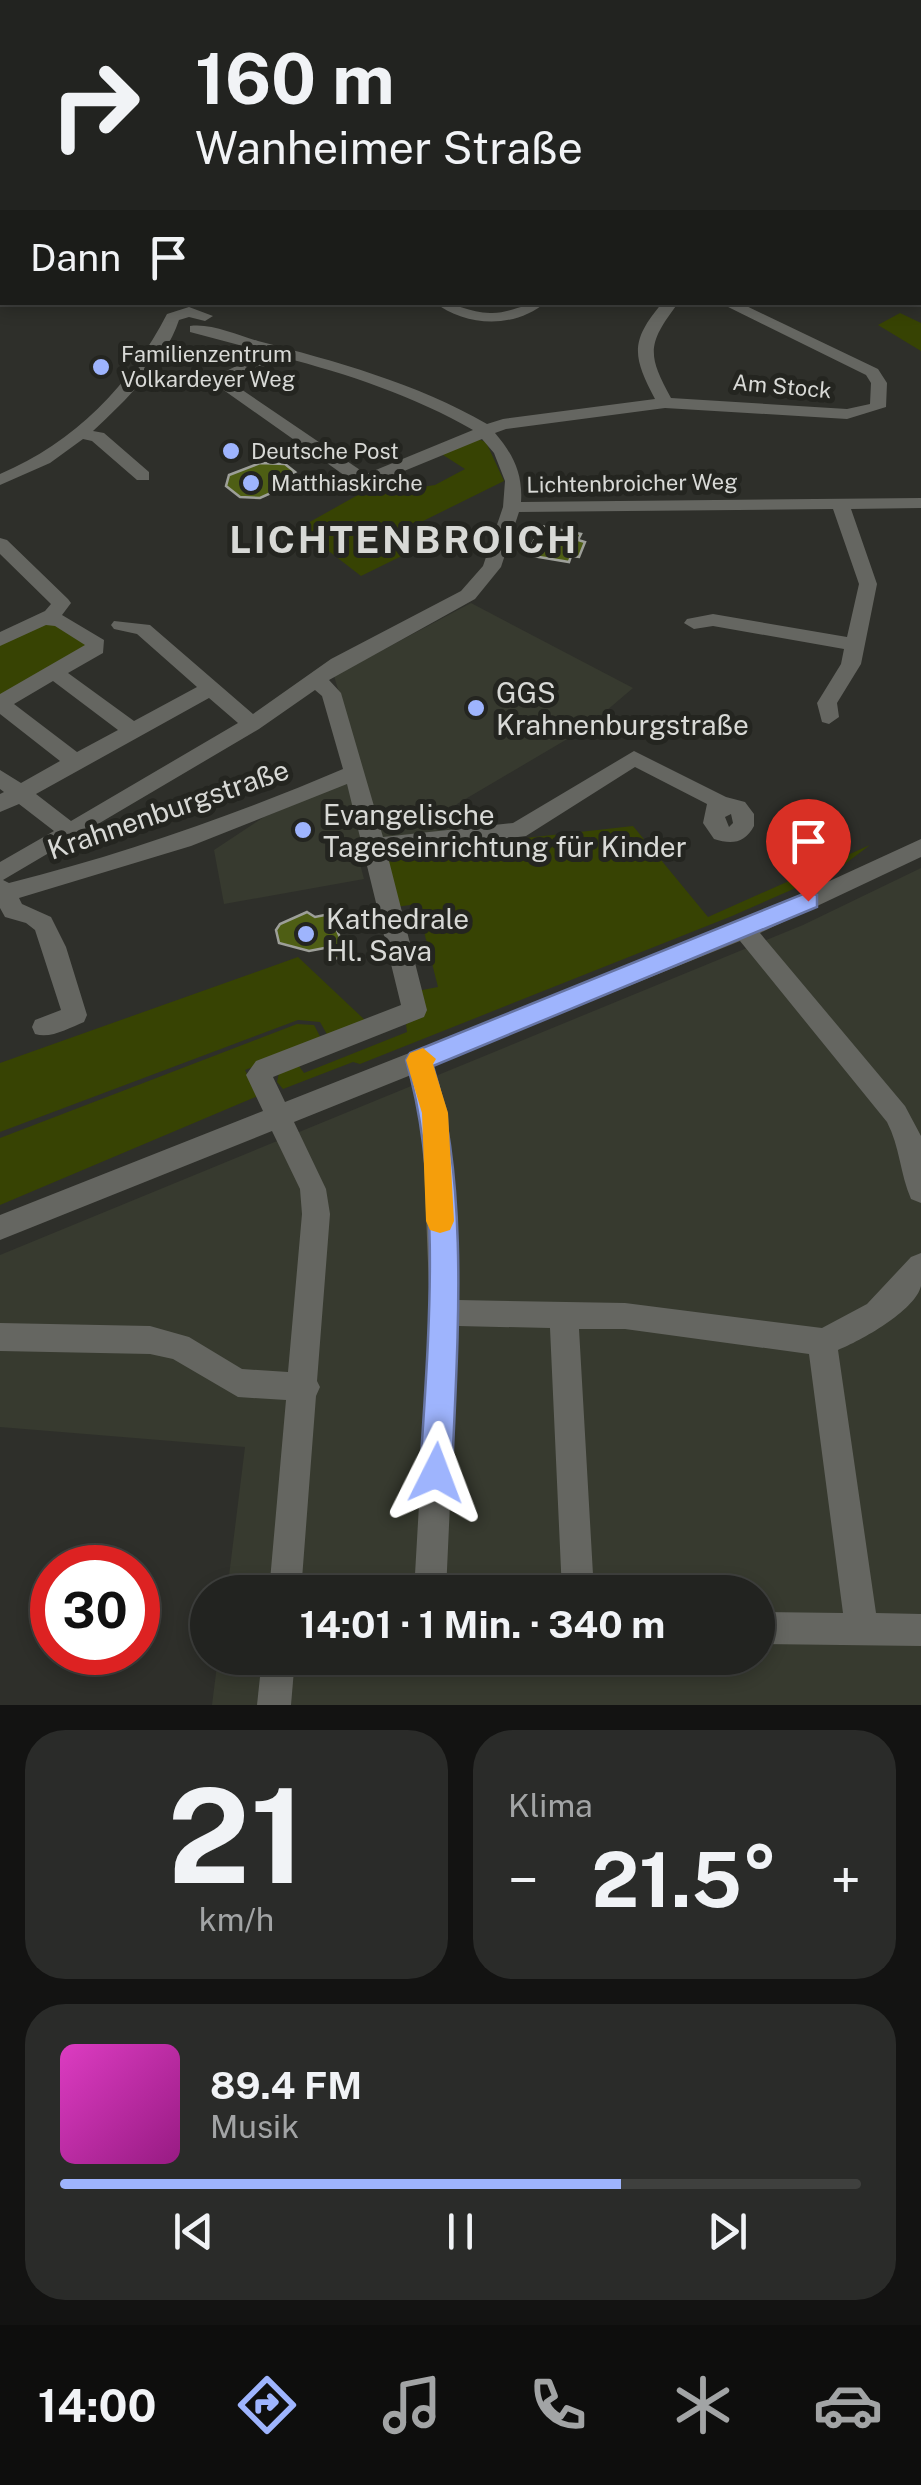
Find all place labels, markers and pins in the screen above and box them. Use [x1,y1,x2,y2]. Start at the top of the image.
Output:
place label: Familienzentrum Volkardeyer Weg [121,341,295,392]
marker: Familienzentrum Volkardeyer Weg [90,356,112,378]
place label: Deutsche Post [251,438,399,464]
marker: Deutsche Post [220,440,242,462]
place label: Matthiaskirche [271,470,423,496]
marker: Matthiaskirche [240,472,262,494]
place label: GGS Krahnenburgstraße [496,676,749,741]
marker: GGS Krahnenburgstraße [465,697,487,719]
place label: Evangelische Tageseinrichtung für Kinder [323,798,687,863]
pin [766,799,851,902]
marker: Evangelische Tageseinrichtung für Kinder [292,819,314,841]
place label: Kathedrale Hl. Sava [326,902,469,967]
marker: Kathedrale Hl. Sava [295,923,317,945]

